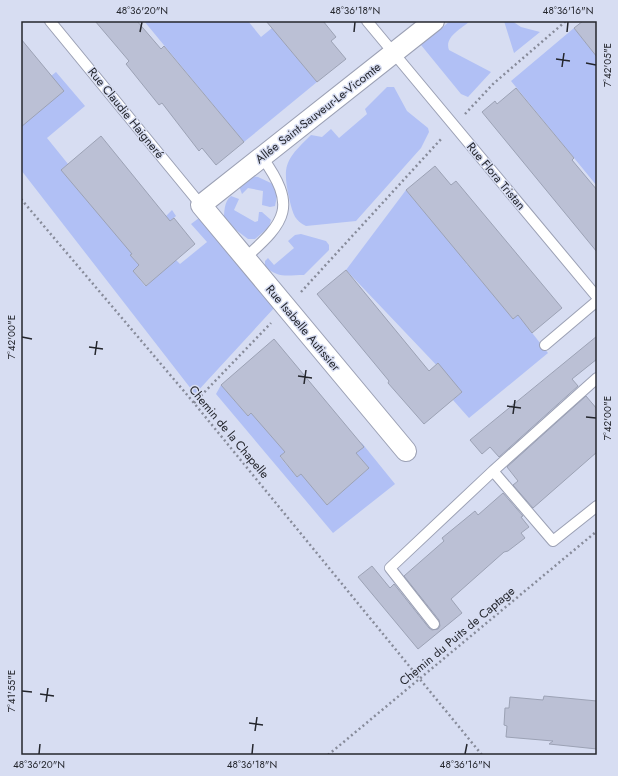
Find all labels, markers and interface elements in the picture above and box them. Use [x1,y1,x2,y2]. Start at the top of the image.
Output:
text: 48°36'20"N [116,3,168,18]
text: 48°36'18"N [330,3,380,18]
text: 48°36'16"N [543,3,593,18]
text: 7°42'05"E [600,43,615,87]
street label: Allée Saint-Sauveur-Le-Vicomte [251,58,385,168]
street label: Rue Claudie Haigneré [84,64,168,162]
street label: Rue Flora Tristan [462,138,530,214]
street label: Rue Isabelle Autissier [261,281,345,376]
text: 7°42'00"E [4,315,19,359]
street label: Chemin de la Chapelle [185,381,273,483]
text: 7°42'00"E [600,396,615,440]
street label: Chemin du Puits de Captage [395,582,519,690]
text: 7°41'55"E [4,670,19,712]
text: 48°36'20"N [13,757,65,772]
text: 48°36'18"N [227,757,277,772]
text: 48°36'16"N [440,757,490,772]

